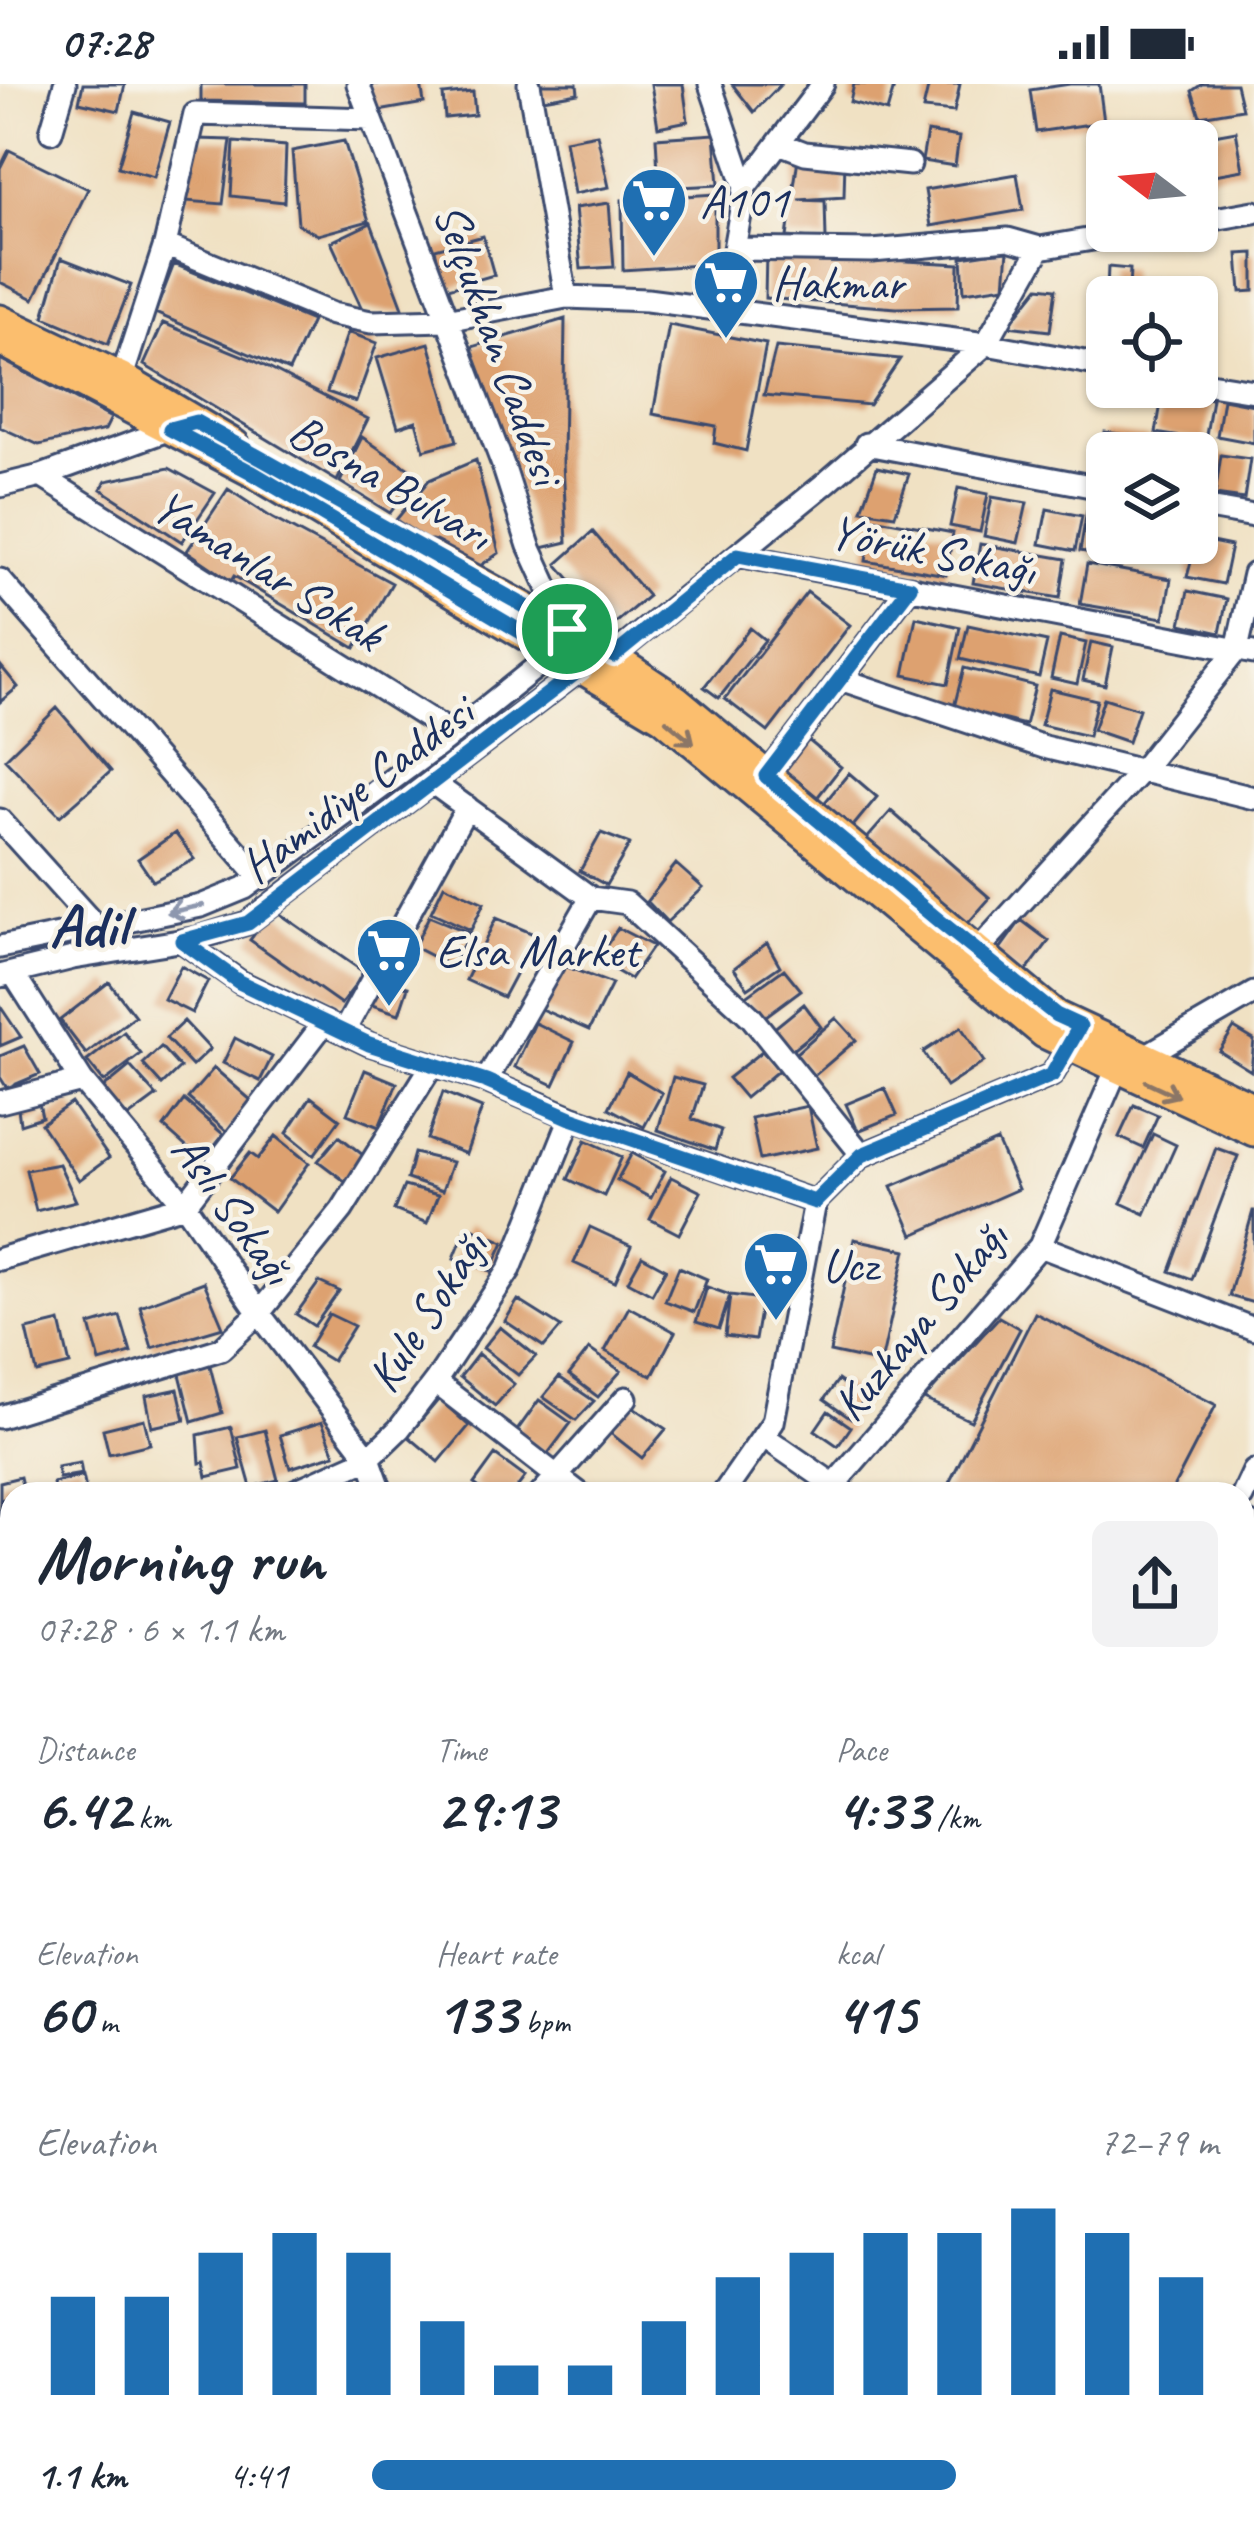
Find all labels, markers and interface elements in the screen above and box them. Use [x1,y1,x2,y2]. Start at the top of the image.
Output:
text: 07:28 [60,14,150,71]
north arrow [1086,120,1218,252]
map controls [1086,120,1218,564]
supermarket icon: A101 [619,165,689,259]
place label: A101 [700,171,791,231]
street label: Selçukhan Caddesi [420,195,579,497]
supermarket icon: Hakmar [691,247,761,341]
place label: Hakmar [772,253,907,313]
button: locate [1086,276,1218,408]
street label: Bosna Bulvarı [279,400,504,565]
button: layers [1086,432,1218,564]
street label: Yamanlar Sokak [142,475,398,666]
street label: Yörük Sokağı [825,501,1043,600]
pin [516,578,618,680]
icon: arrive [534,596,600,662]
street label: Hamidiye Caddesi [228,679,489,896]
one-way arrow [664,717,695,745]
district label: Adil [49,888,137,964]
one-way arrow [167,899,206,921]
supermarket icon: Elsa Market [354,915,424,1009]
place label: Elsa Market [436,921,643,981]
one-way arrow [1143,1079,1179,1101]
street label: Aslı Sokağı [159,1122,309,1297]
street label: Kuzkaya Sokağı [819,1207,1022,1433]
street label: Kule Sokağı [353,1218,502,1403]
supermarket icon: Ucz [741,1229,811,1323]
place label: Ucz [822,1235,881,1295]
text: Morning run [36,1518,324,1601]
button: share [1092,1521,1218,1647]
text: 07:28 · 6 × 1.1 km [36,1605,284,1654]
text: Distance [36,1729,134,1771]
text: Time [436,1729,487,1771]
text: Pace [836,1729,887,1771]
text: 6.42 [36,1771,130,1847]
text: 29:13 [436,1771,555,1847]
text: 4:33 [836,1771,929,1847]
text: km [130,1797,170,1839]
text: /km [929,1797,980,1839]
text: Elevation [36,1933,138,1975]
text: Heart rate [436,1933,556,1975]
text: kcal [836,1933,880,1975]
text: 60 [36,1975,91,2051]
text: 133 [436,1975,517,2051]
text: 415 [836,1975,916,2051]
text: m [91,2001,118,2043]
text: bpm [517,2001,570,2043]
text: Elevation [36,2118,156,2167]
text: 72–79 m [1099,2118,1218,2167]
text: 1.1 km [36,2451,127,2500]
text: 4:41 [228,2451,288,2500]

